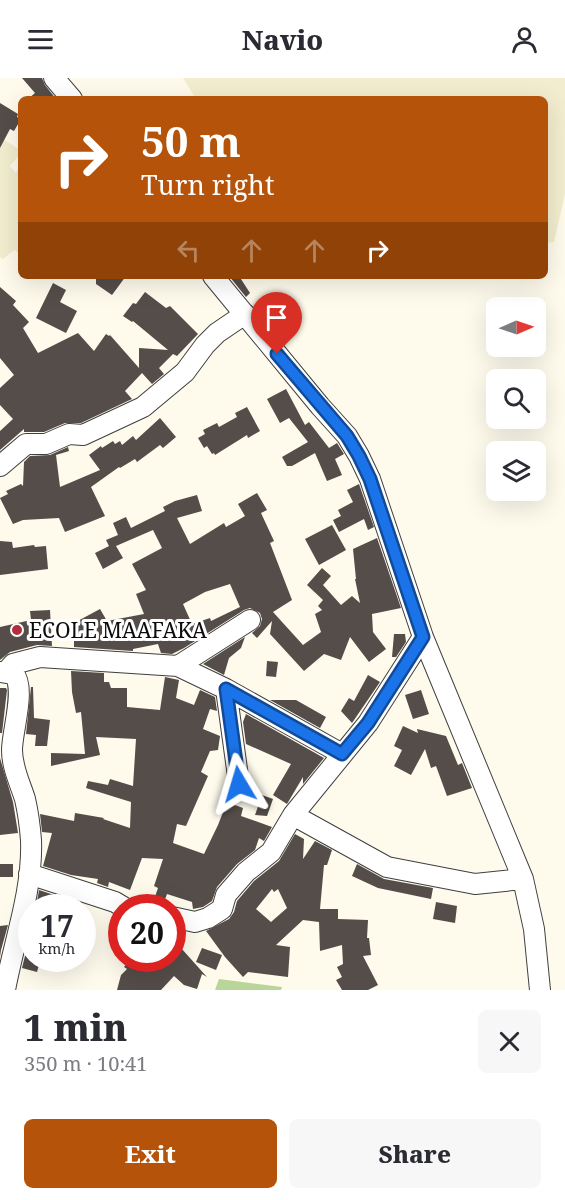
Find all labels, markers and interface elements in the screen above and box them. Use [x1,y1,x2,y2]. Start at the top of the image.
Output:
text: Navio [242,21,323,58]
icon: menu [24,23,57,56]
icon: person [508,23,541,56]
text: 50 m [141,112,241,169]
icon: right [42,120,120,198]
text: Turn right [141,166,274,203]
icon: left [172,234,205,267]
icon: ahead [235,234,268,267]
icon: ahead [298,234,331,267]
icon: right [361,234,394,267]
pin [251,292,302,354]
north arrow [486,297,546,357]
map controls [486,297,546,501]
icon: arrive [260,301,293,334]
button: search [486,369,546,429]
button: layers [486,441,546,501]
place label: ECOLE MAAFAKA [29,616,207,644]
marker: ECOLE MAAFAKA [10,623,24,637]
position arrow [207,752,271,816]
speed limit sign: 20 [108,894,186,972]
text: 17 [40,905,74,946]
text: km/h [39,938,75,958]
text: 1 min [24,1003,127,1052]
button: close [478,1010,541,1073]
text: 350 m · 10:41 [24,1050,147,1077]
button: Exit [24,1119,277,1188]
button: Share [289,1119,541,1188]

